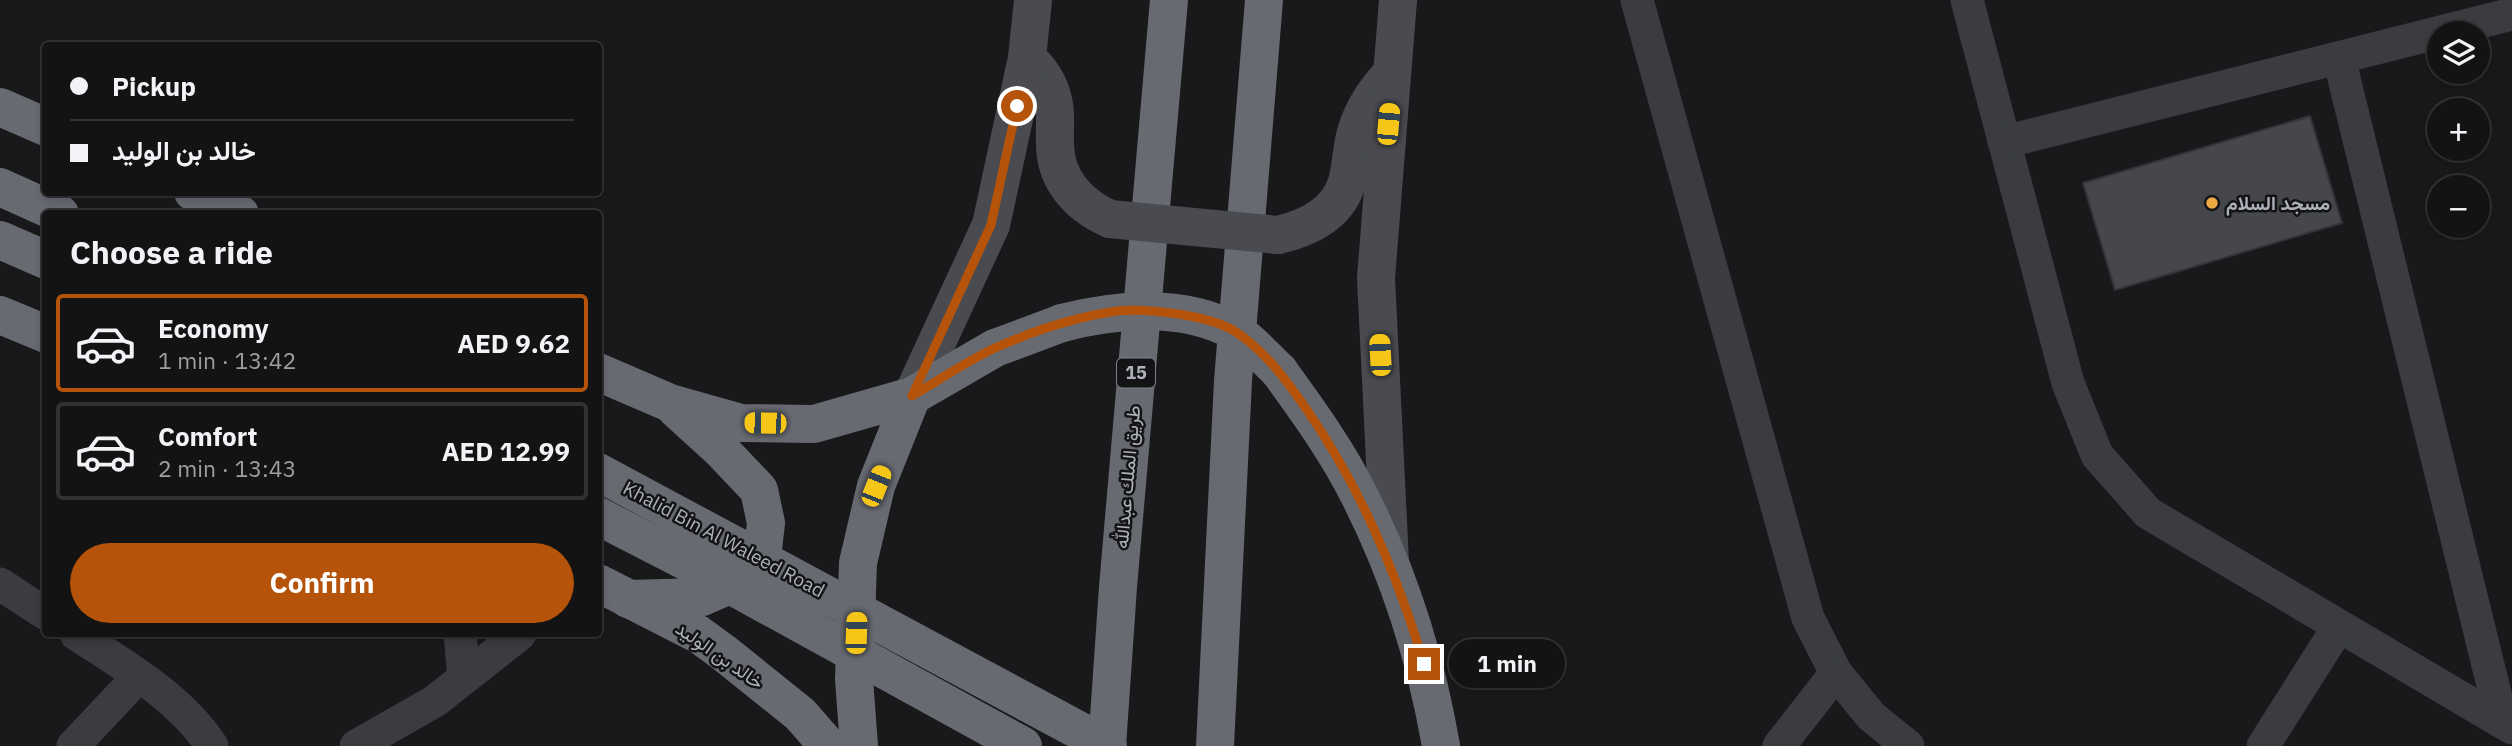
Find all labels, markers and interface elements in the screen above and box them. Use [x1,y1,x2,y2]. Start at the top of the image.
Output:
map controls [2427,21,2490,238]
button: layers [2427,21,2490,84]
text: Pickup [112,69,196,103]
route start [1001,90,1033,122]
button: + [2427,98,2490,161]
car [1376,102,1401,146]
text: خالد بن الوليد [112,133,256,167]
button: − [2427,175,2490,238]
place label: مسجد السلام [2226,191,2330,216]
marker: مسجد السلام [2204,195,2220,211]
text: Choose a ride [70,231,273,273]
text: Economy [158,311,269,345]
icon: car [74,312,137,375]
text: AED 9.62 [457,326,570,360]
car [1369,333,1392,377]
text: 1 min · 13:42 [158,345,296,375]
road number: 15 [1117,358,1155,388]
street label: طريق الملك عبدالله [1109,404,1145,550]
car [744,412,787,434]
text: Comfort [158,419,257,453]
icon: car [74,420,137,483]
text: AED 12.99 [442,434,570,468]
text: 2 min · 13:43 [158,453,296,483]
car [859,463,894,509]
street label: Khalid Bin Al Waleed Road [619,476,829,602]
button: Confirm [70,543,574,623]
car [845,612,868,654]
street label: خالد بن الوليد [671,616,769,694]
callout: 1 min [1448,640,1564,688]
route end [1408,648,1440,680]
text: 1 min [1477,648,1537,678]

